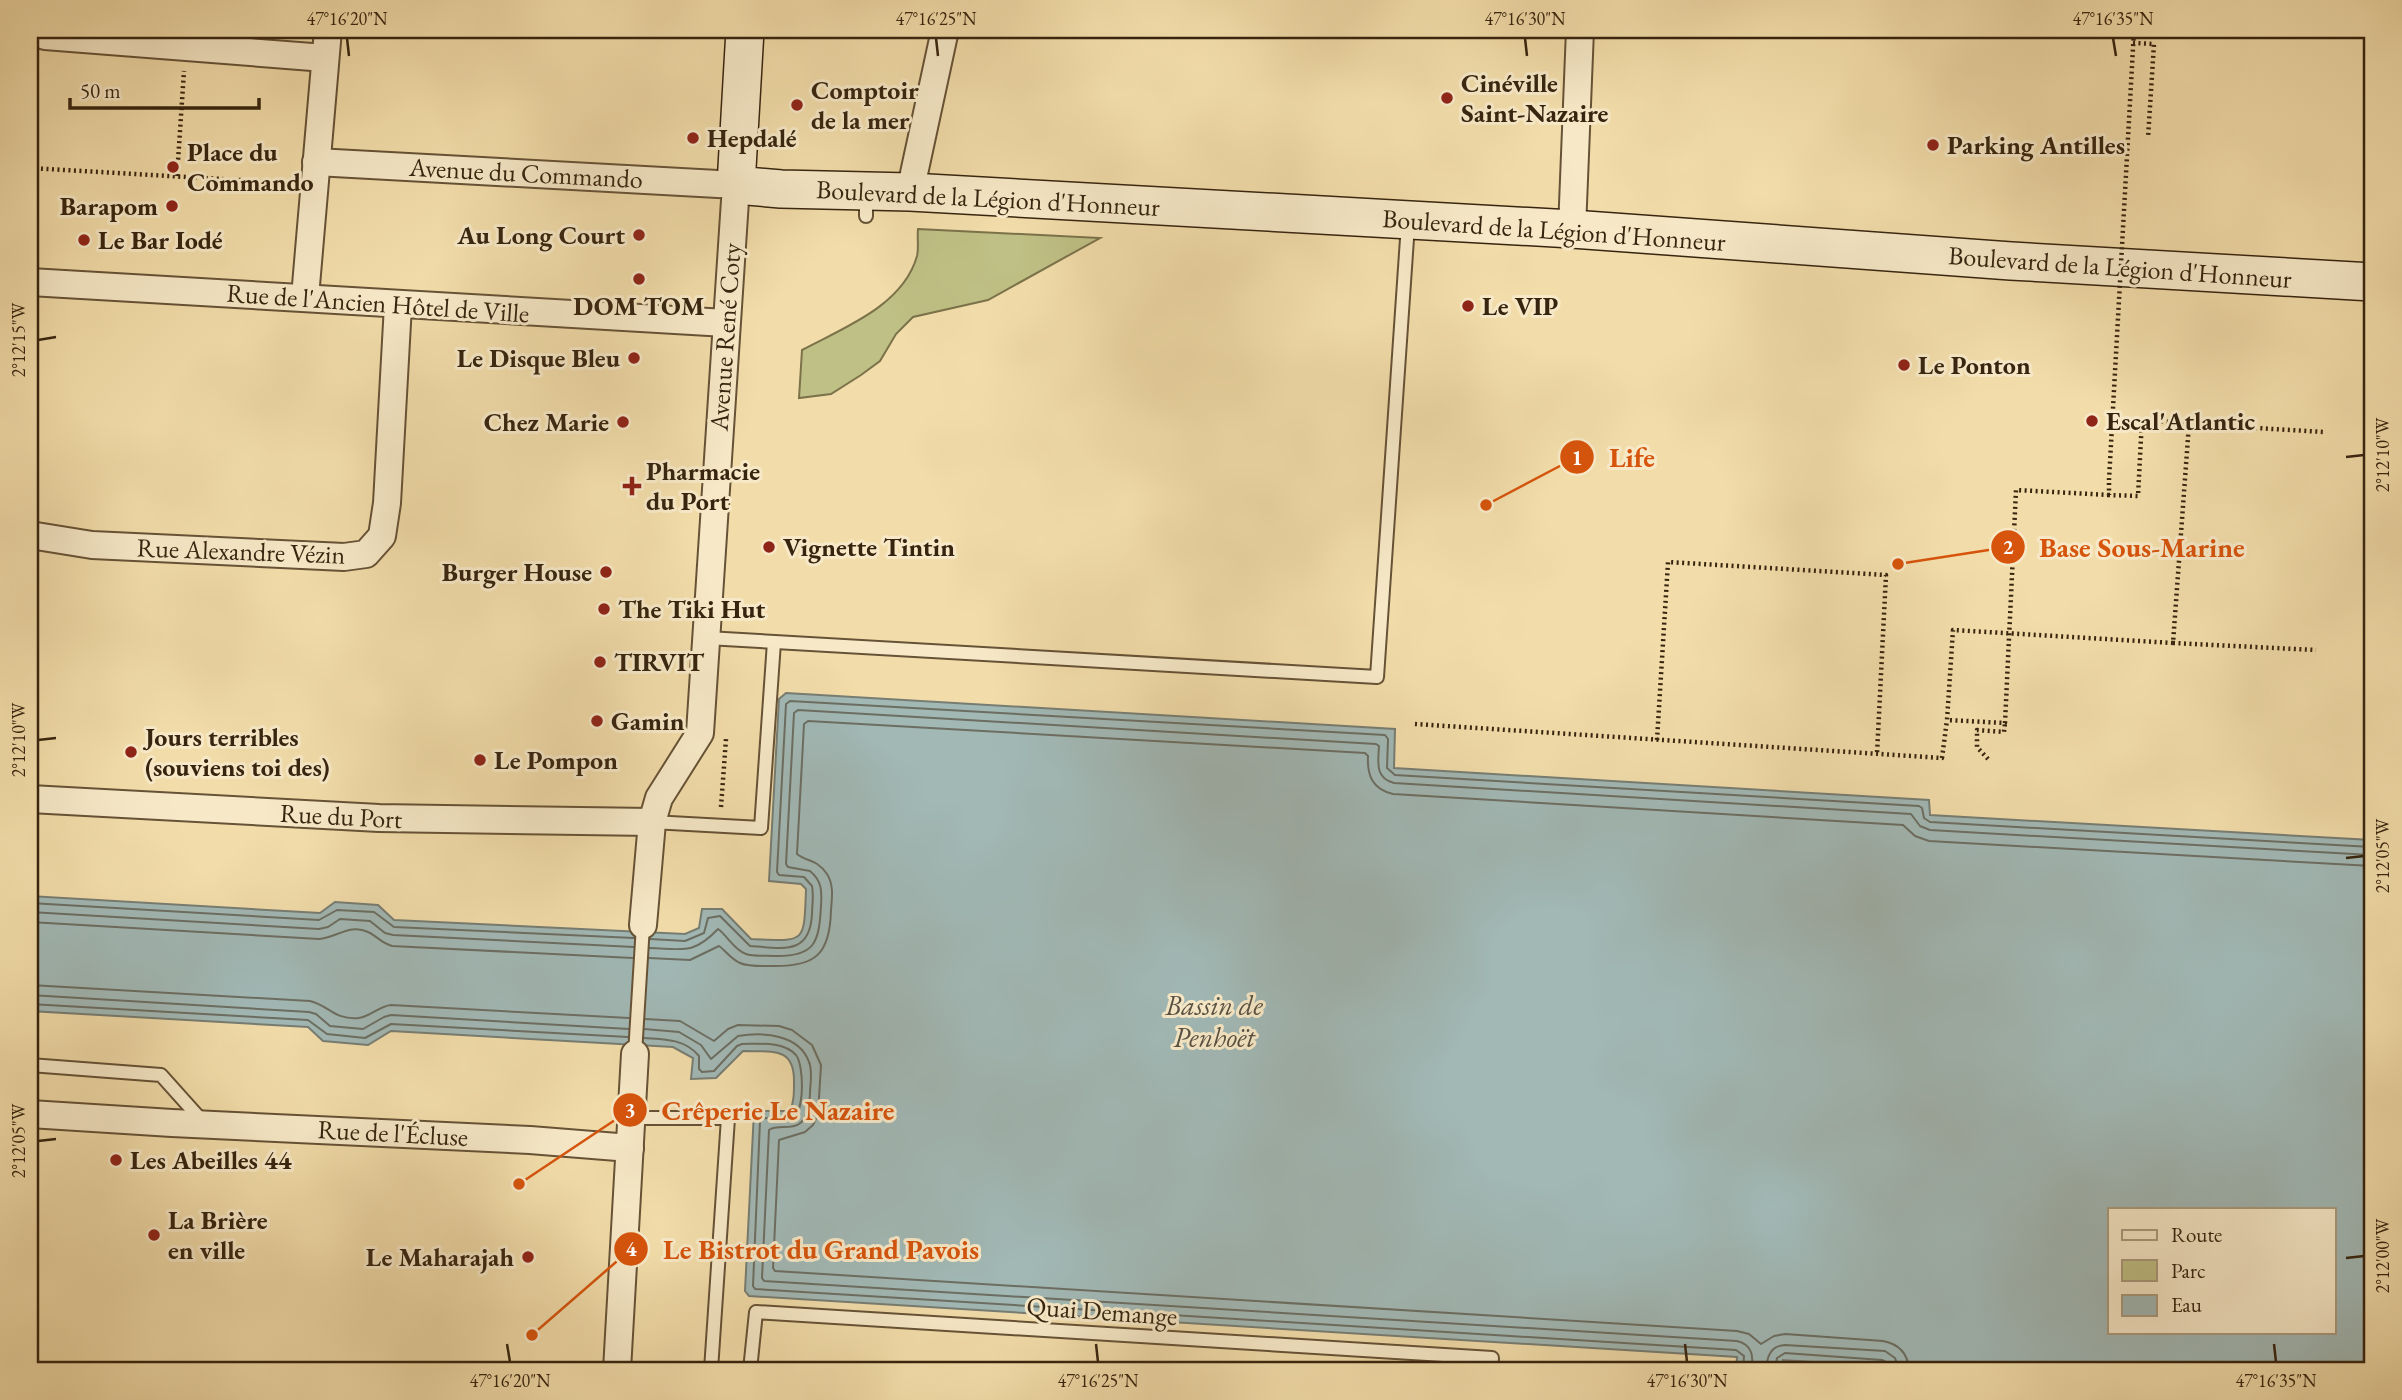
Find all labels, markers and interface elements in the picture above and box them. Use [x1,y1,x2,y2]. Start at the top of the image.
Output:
text: 47°16'20"N [307,7,388,30]
text: 47°16'25"N [896,7,977,30]
text: 47°16'30"N [1485,7,1566,30]
text: 47°16'35"N [2073,7,2154,30]
scale bar [70,66,259,110]
place label: Cinéville Saint-Nazaire [1461,66,1608,130]
place label: Comptoir de la mer [811,73,919,137]
text: 50 m [80,77,121,104]
marker: Cinéville Saint-Nazaire [1439,90,1455,106]
marker: Comptoir de la mer [789,97,805,113]
place label: Hepdalé [707,121,797,155]
place label: Parking Antilles [1947,128,2125,162]
marker: Hepdalé [685,130,701,146]
place label: Place du Commando [187,135,314,199]
marker: Parking Antilles [1925,137,1941,153]
street label: Avenue du Commando [407,150,644,196]
marker: Place du Commando [165,159,181,175]
street label: Boulevard de la Légion d'Honneur [815,172,1161,224]
place label: Barapom [60,189,158,223]
marker: Barapom [164,198,180,214]
street label: Boulevard de la Légion d'Honneur [1381,201,1727,259]
place label: Au Long Court [456,218,625,252]
place label: Le Bar Iodé [98,223,223,257]
marker: Au Long Court [631,227,647,243]
marker: Le Bar Iodé [76,232,92,248]
street label: Boulevard de la Légion d'Honneur [1947,238,2293,296]
street label: Avenue René Coty [701,241,749,433]
marker: DOM TOM [631,271,647,287]
street label: Rue de l'Ancien Hôtel de Ville [225,275,531,331]
place label: DOM TOM [573,289,705,323]
place label: Le VIP [1482,289,1558,323]
marker: Le VIP [1460,298,1476,314]
text: 2°12'15"W [7,302,30,377]
place label: Le Disque Bleu [457,341,621,375]
place label: Le Ponton [1918,348,2031,382]
marker: Le Disque Bleu [626,350,642,366]
marker: Le Ponton [1896,357,1912,373]
place label: Escal'Atlantic [2106,404,2256,438]
place label: Chez Marie [484,405,609,439]
marker: Escal'Atlantic [2084,413,2100,429]
marker: Chez Marie [615,414,631,430]
text: 2°12'10"W [2371,417,2394,492]
callout: Life [1560,433,1669,482]
text: Life [1609,439,1655,475]
text: 1 [1571,444,1583,471]
place label: Pharmacie du Port [646,454,760,518]
marker: Pharmacie du Port [624,478,640,494]
callout: Base Sous-Marine [1990,522,2259,571]
text: Base Sous-Marine [2039,529,2245,565]
street label: Rue Alexandre Vézin [136,530,346,572]
place label: Vignette Tintin [783,530,955,564]
text: 2 [2002,533,2014,560]
marker: Vignette Tintin [761,539,777,555]
place label: Burger House [442,555,592,589]
marker: Burger House [598,564,614,580]
place label: The Tiki Hut [618,592,766,626]
marker: The Tiki Hut [596,601,612,617]
place label: TIRVIT [614,645,705,679]
marker: TIRVIT [592,654,608,670]
text: 2°12'10"W [7,702,30,777]
place label: Gamin [611,704,685,738]
marker: Gamin [589,713,605,729]
place label: Jours terribles (souviens toi des) [142,720,330,784]
place label: Le Pompon [494,743,618,777]
marker: Jours terribles (souviens toi des) [123,744,139,760]
marker: Le Pompon [472,752,488,768]
street label: Rue du Port [279,796,403,836]
text: 2°12'05"W [2371,818,2394,893]
water label: Bassin de Penhoët [1164,987,1263,1055]
callout: Crêperie Le Nazaire [612,1086,908,1135]
text: Crêperie Le Nazaire [662,1092,894,1128]
text: 3 [624,1096,636,1123]
text: 2°12'05"W [7,1103,30,1178]
street label: Rue de l'Écluse [317,1112,469,1154]
place label: Les Abeilles 44 [130,1143,292,1177]
marker: Les Abeilles 44 [108,1152,124,1168]
place label: La Brière en ville [168,1203,268,1267]
legend [2108,1208,2336,1334]
text: 2°12'00"W [2371,1218,2394,1293]
text: Route [2171,1221,2222,1248]
callout: Le Bistrot du Grand Pavois [614,1224,993,1273]
marker: La Brière en ville [146,1227,162,1243]
text: Le Bistrot du Grand Pavois [663,1231,979,1267]
text: 4 [625,1235,637,1262]
place label: Le Maharajah [366,1240,514,1274]
marker: Le Maharajah [520,1249,536,1265]
text: Parc [2171,1257,2205,1284]
street label: Quai Demange [1025,1289,1179,1333]
text: Eau [2171,1291,2202,1318]
text: 47°16'20"N [470,1369,551,1392]
text: 47°16'25"N [1058,1369,1139,1392]
text: 47°16'30"N [1647,1369,1728,1392]
text: 47°16'35"N [2236,1369,2317,1392]

